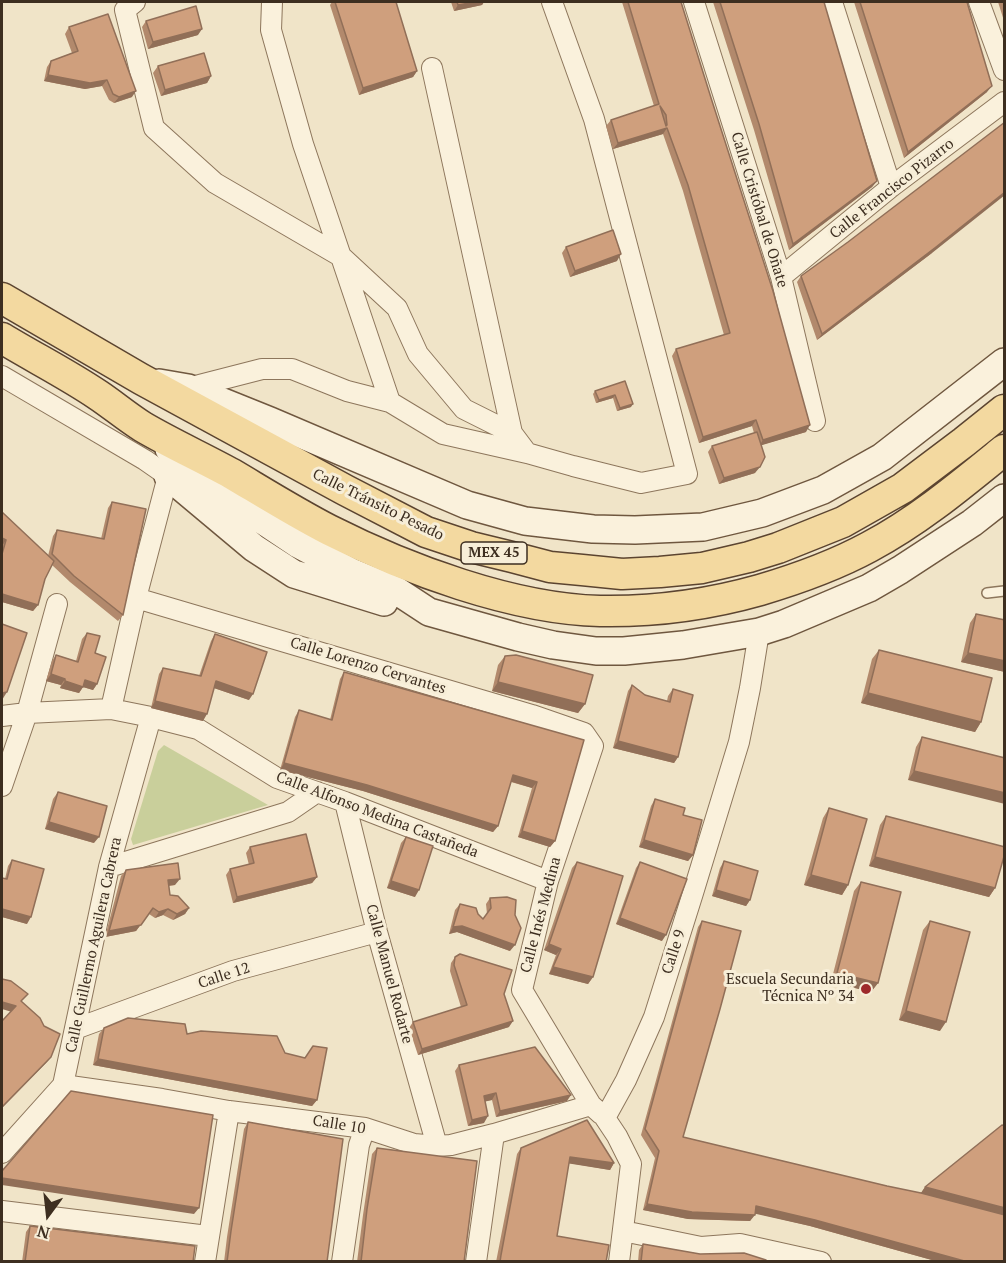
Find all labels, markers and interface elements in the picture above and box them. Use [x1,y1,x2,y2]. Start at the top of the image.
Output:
street label: Calle Cristóbal de Oñate [727,130,791,290]
street label: Calle Francisco Pizarro [826,135,958,243]
street label: Calle Tránsito Pesado [309,465,447,545]
road number: MEX 45 [461,542,527,564]
street label: Calle Lorenzo Cervantes [288,634,448,698]
street label: Calle Alfonso Medina Castañeda [273,768,481,862]
street label: Calle Guillermo Aguilera Cabrera [62,836,126,1054]
street label: Calle Inés Medina [517,855,565,975]
street label: Calle Manuel Rodarte [362,902,416,1046]
street label: Calle 9 [658,928,690,976]
street label: Calle 12 [196,959,252,993]
place label: Escuela Secundaria Técnica Nº 34 [726,971,854,1006]
marker: Escuela Secundaria Técnica Nº 34 [859,982,873,996]
street label: Calle 10 [311,1112,367,1138]
north arrow [18,1185,78,1245]
text: N [35,1220,52,1245]

